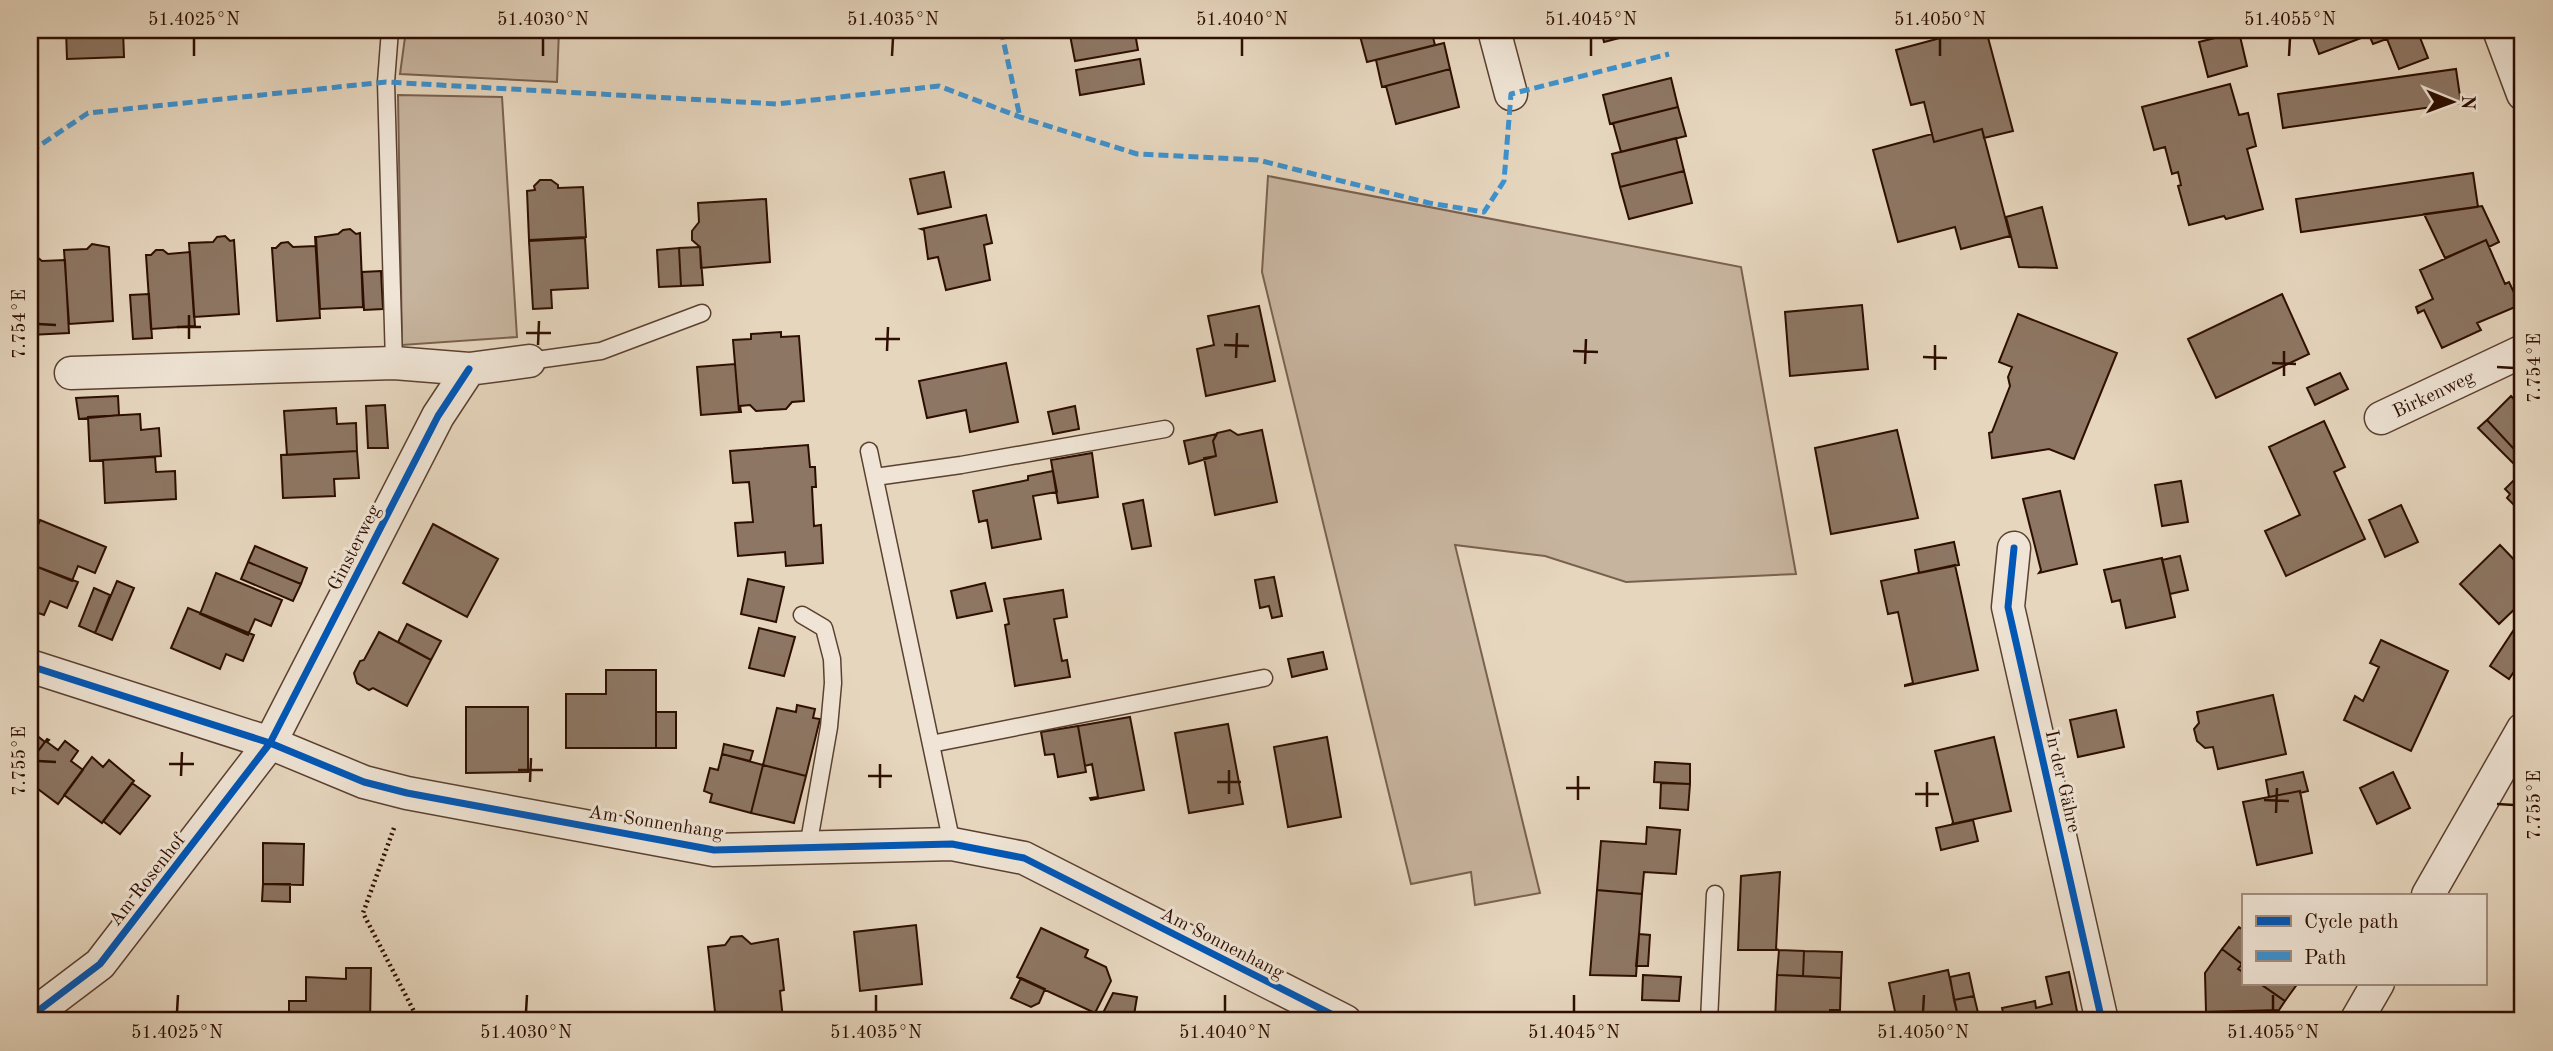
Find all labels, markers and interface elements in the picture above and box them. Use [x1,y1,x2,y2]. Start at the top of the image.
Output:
text: 51.4025°N [148,11,240,29]
text: 51.4030°N [497,11,589,29]
text: 51.4035°N [847,11,939,29]
text: 51.4040°N [1196,11,1288,29]
text: 51.4045°N [1545,11,1637,29]
text: 51.4050°N [1894,11,1986,29]
text: 51.4055°N [2244,11,2336,29]
north arrow [2416,66,2486,136]
text: N [2457,95,2476,110]
text: 7.754°E [11,289,29,359]
text: 7.754°E [2526,333,2544,403]
street label: Birkenweg [2390,368,2478,422]
street label: Ginsterweg [326,502,385,594]
text: 7.755°E [11,726,29,796]
street label: In der Gähre [2041,728,2083,835]
text: 7.755°E [2526,770,2544,840]
street label: Am Sonnenhang [587,803,725,844]
street label: Am Rosenhof [106,830,190,930]
legend [2242,894,2486,984]
street label: Am Sonnenhang [1157,905,1287,984]
text: Cycle path [2304,912,2399,933]
text: Path [2304,948,2347,969]
text: 51.4025°N [131,1024,223,1042]
text: 51.4030°N [480,1024,572,1042]
text: 51.4035°N [830,1024,922,1042]
text: 51.4040°N [1179,1024,1271,1042]
text: 51.4045°N [1528,1024,1620,1042]
text: 51.4050°N [1877,1024,1969,1042]
text: 51.4055°N [2227,1024,2319,1042]

